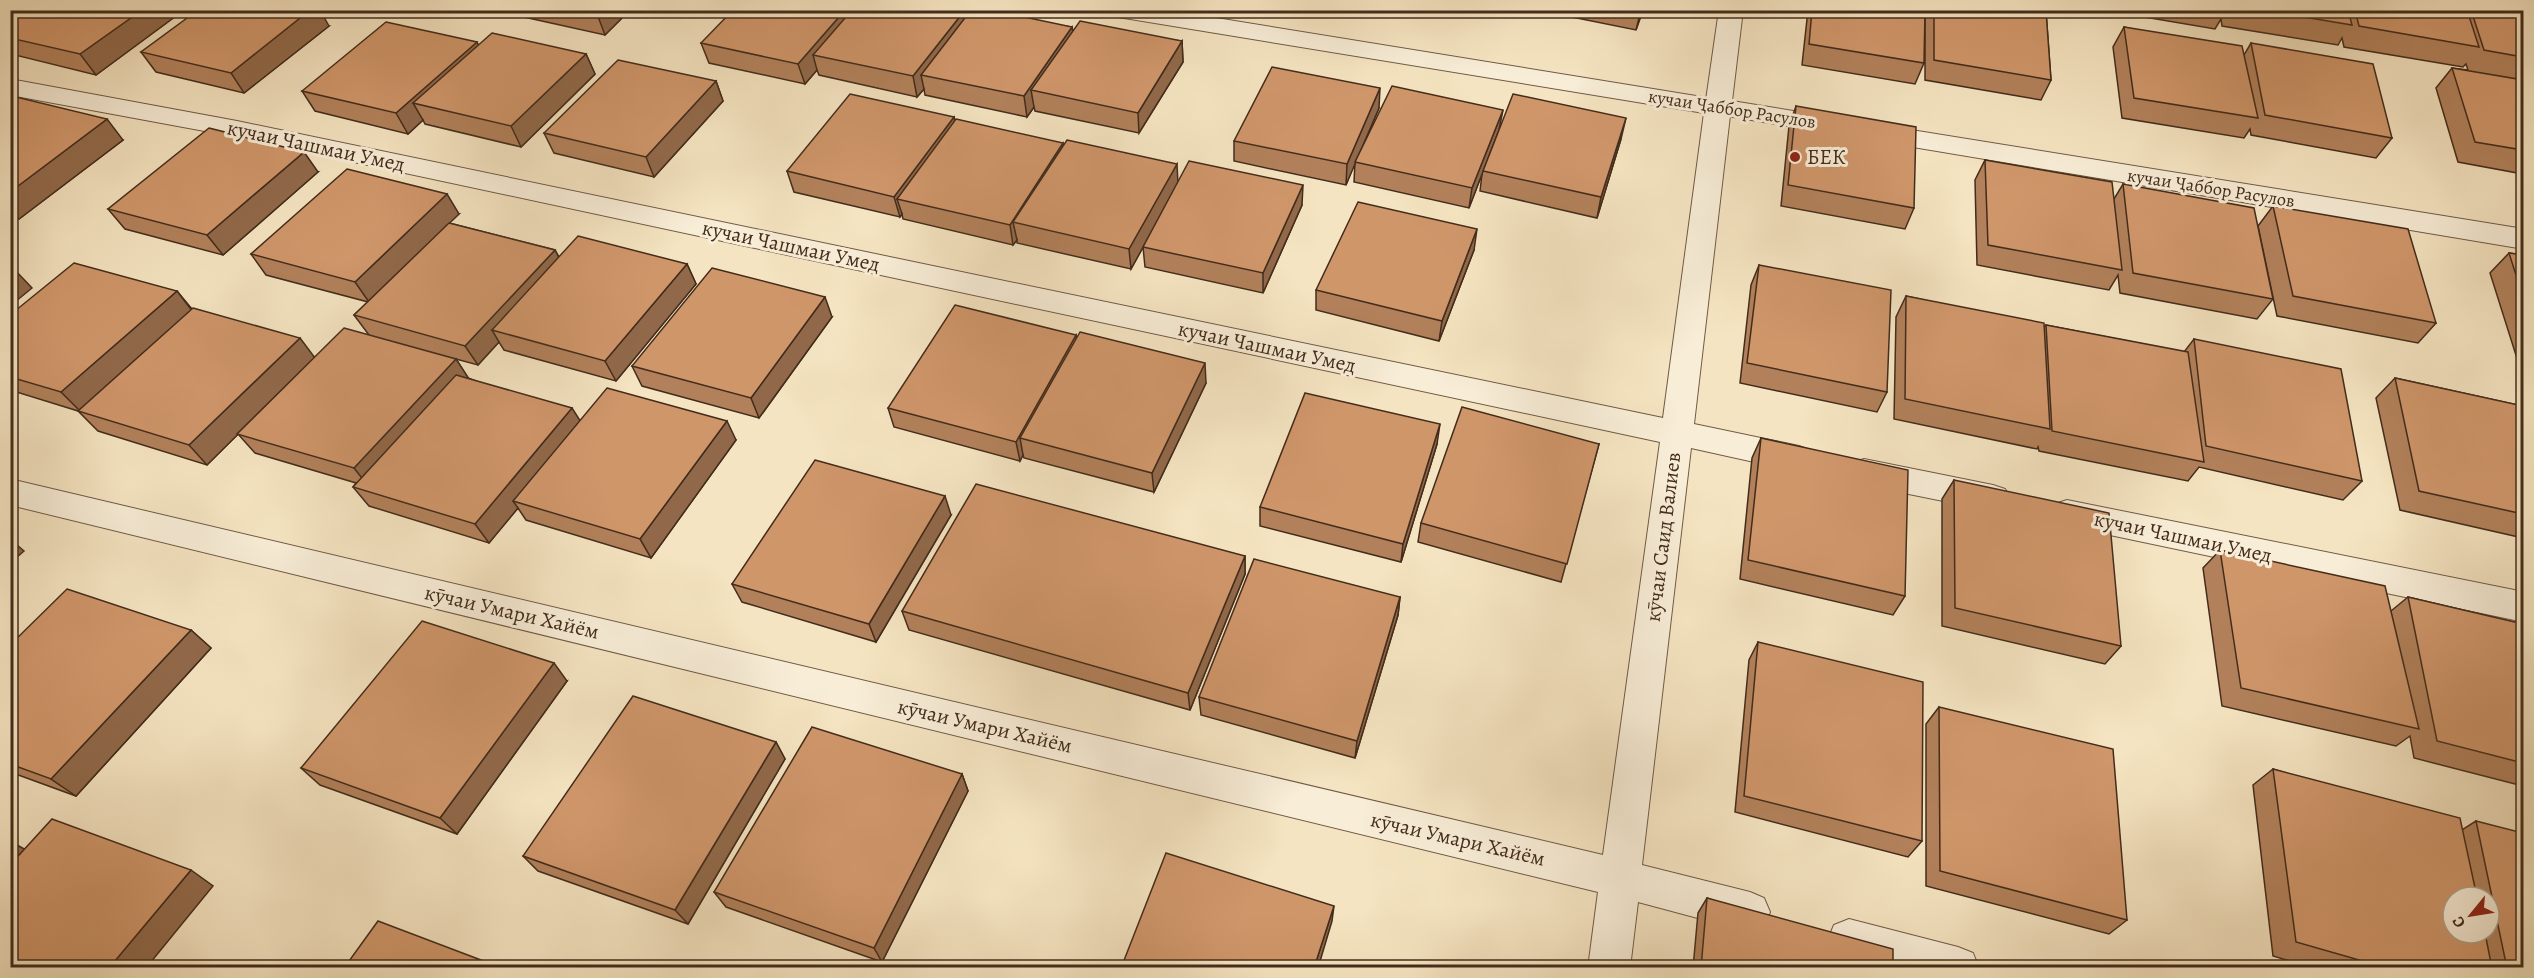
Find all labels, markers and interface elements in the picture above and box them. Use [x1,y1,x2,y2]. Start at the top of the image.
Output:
street label: кучаи Ҷаббор Расулов [1647,84,1817,134]
street label: кучаи Чашмаи Умед [225,113,407,179]
place label: БЕК [1807,143,1846,171]
marker: БЕК [1788,150,1802,164]
street label: кучаи Ҷаббор Расулов [2126,163,2296,213]
street label: кучаи Чашмаи Умед [700,213,882,279]
street label: кучаи Чашмаи Умед [1176,314,1358,380]
street label: кӯчаи Саид Валиев [1639,451,1687,623]
street label: кучаи Чашмаи Умед [2092,504,2274,570]
street label: кӯчаи Умари Хайём [422,578,602,646]
street label: кӯчаи Умари Хайём [895,692,1075,760]
street label: кӯчаи Умари Хайём [1368,805,1548,873]
north arrow [2441,885,2501,945]
text: С [2447,912,2471,932]

